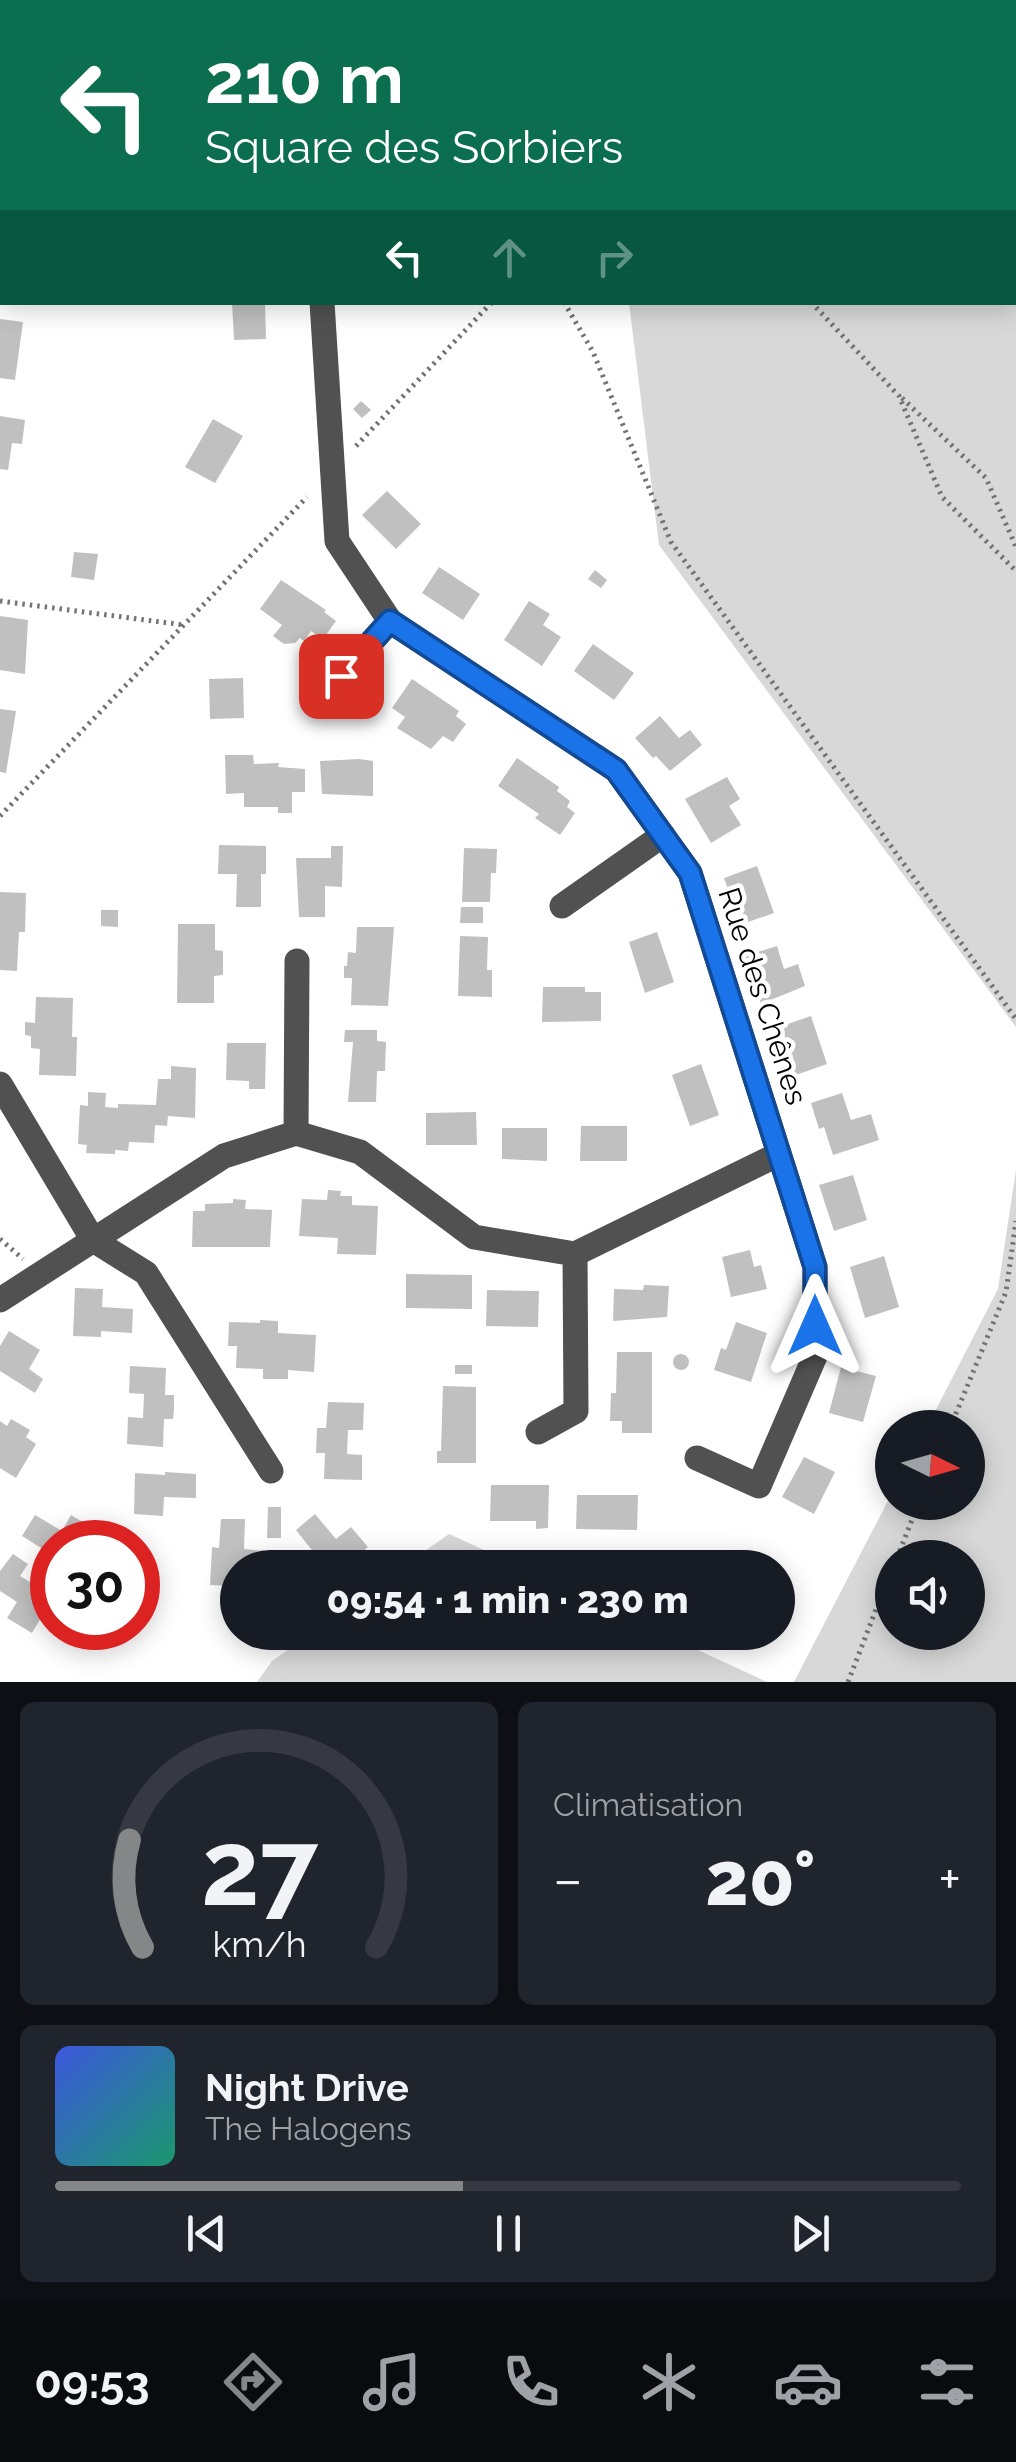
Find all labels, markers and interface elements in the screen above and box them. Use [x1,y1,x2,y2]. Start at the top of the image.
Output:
text: 210 m [205,37,404,119]
icon: left [40,40,170,170]
text: Square des Sorbiers [205,121,623,174]
icon: left [377,230,432,285]
icon: ahead [482,230,537,285]
icon: right [587,230,642,285]
pin [299,634,384,719]
icon: arrive [314,649,369,704]
street label: Rue des Chênes [711,883,815,1109]
position arrow [763,1274,867,1378]
north arrow [875,1410,985,1520]
map controls [875,1410,985,1650]
speed limit sign: 30 [30,1520,160,1650]
button: sound [875,1540,985,1650]
text: 09:54 · 1 min · 230 m [327,1577,688,1622]
text: Climatisation [553,1786,743,1823]
text: 27 [200,1807,318,1929]
text: 20° [705,1834,816,1923]
text: − [553,1847,583,1912]
text: + [938,1847,961,1912]
text: km/h [212,1923,306,1965]
text: Night Drive [205,2065,409,2110]
text: The Halogens [205,2110,411,2147]
icon: previous [179,2206,234,2261]
icon: pause [481,2206,536,2261]
icon: next [783,2206,838,2261]
icon: directions [218,2347,288,2417]
icon: music [357,2347,427,2417]
icon: phone [496,2347,566,2417]
icon: climate [634,2347,704,2417]
icon: car [773,2347,843,2417]
icon: filters [912,2347,982,2417]
text: 09:53 [34,2356,150,2409]

